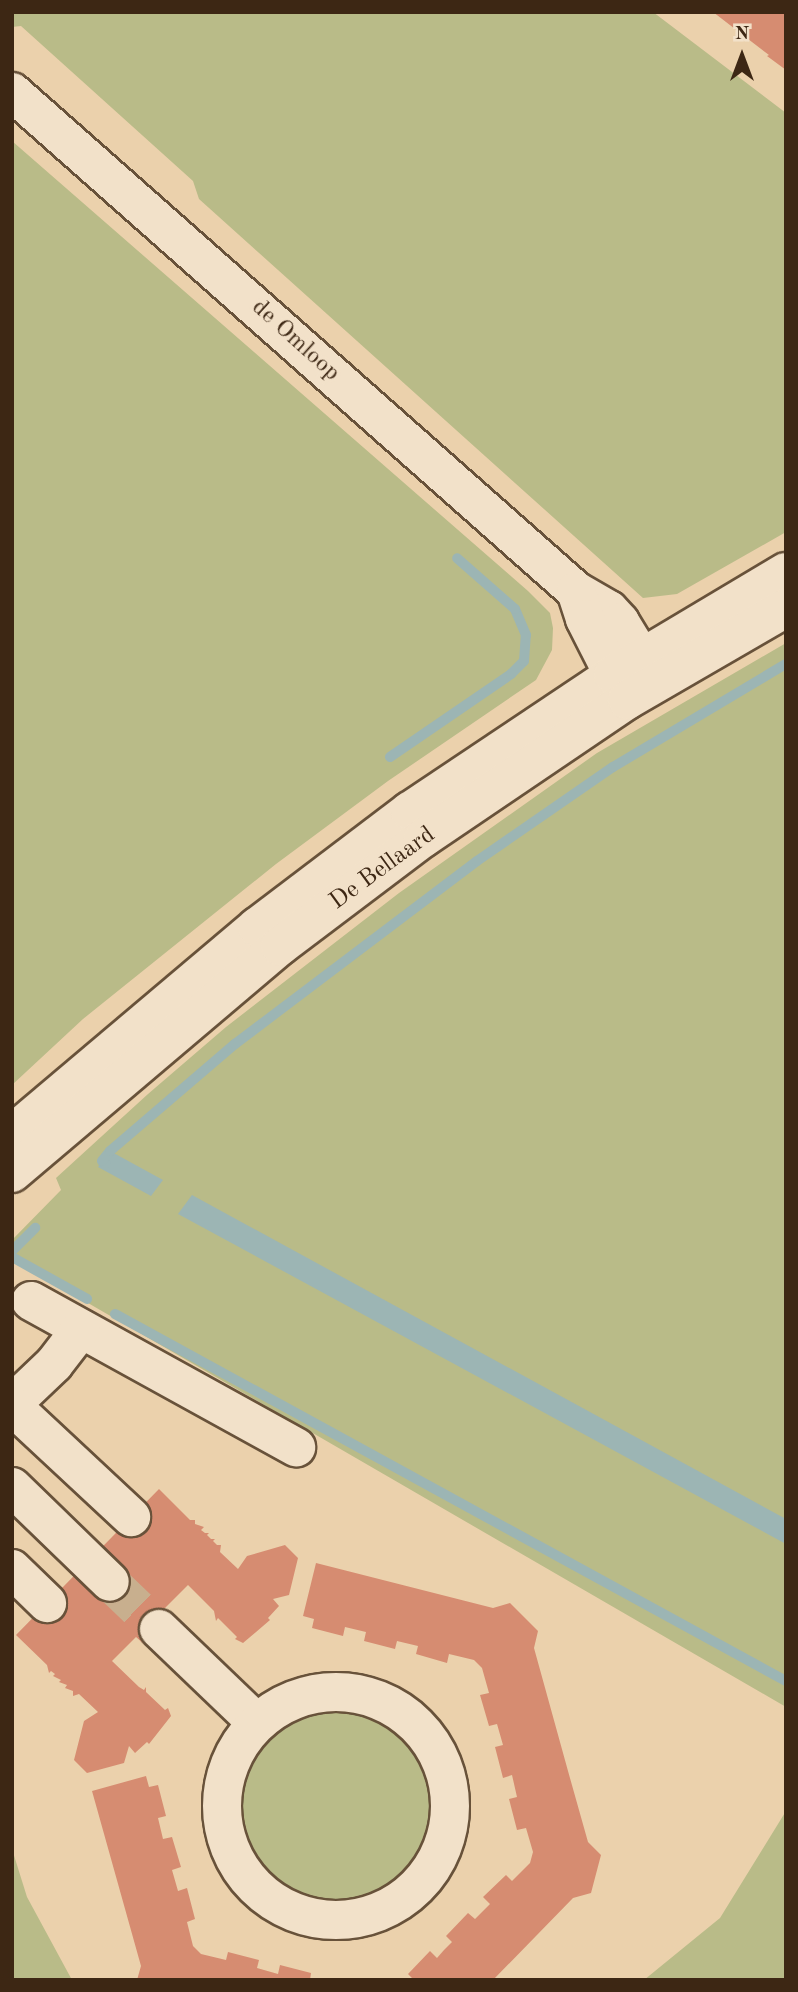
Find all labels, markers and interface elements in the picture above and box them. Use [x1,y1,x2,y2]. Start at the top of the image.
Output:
north arrow [707,21,777,91]
text: N [735,25,749,44]
street label: de Omloop [245,294,345,388]
street label: De Bellaard [325,821,441,917]

